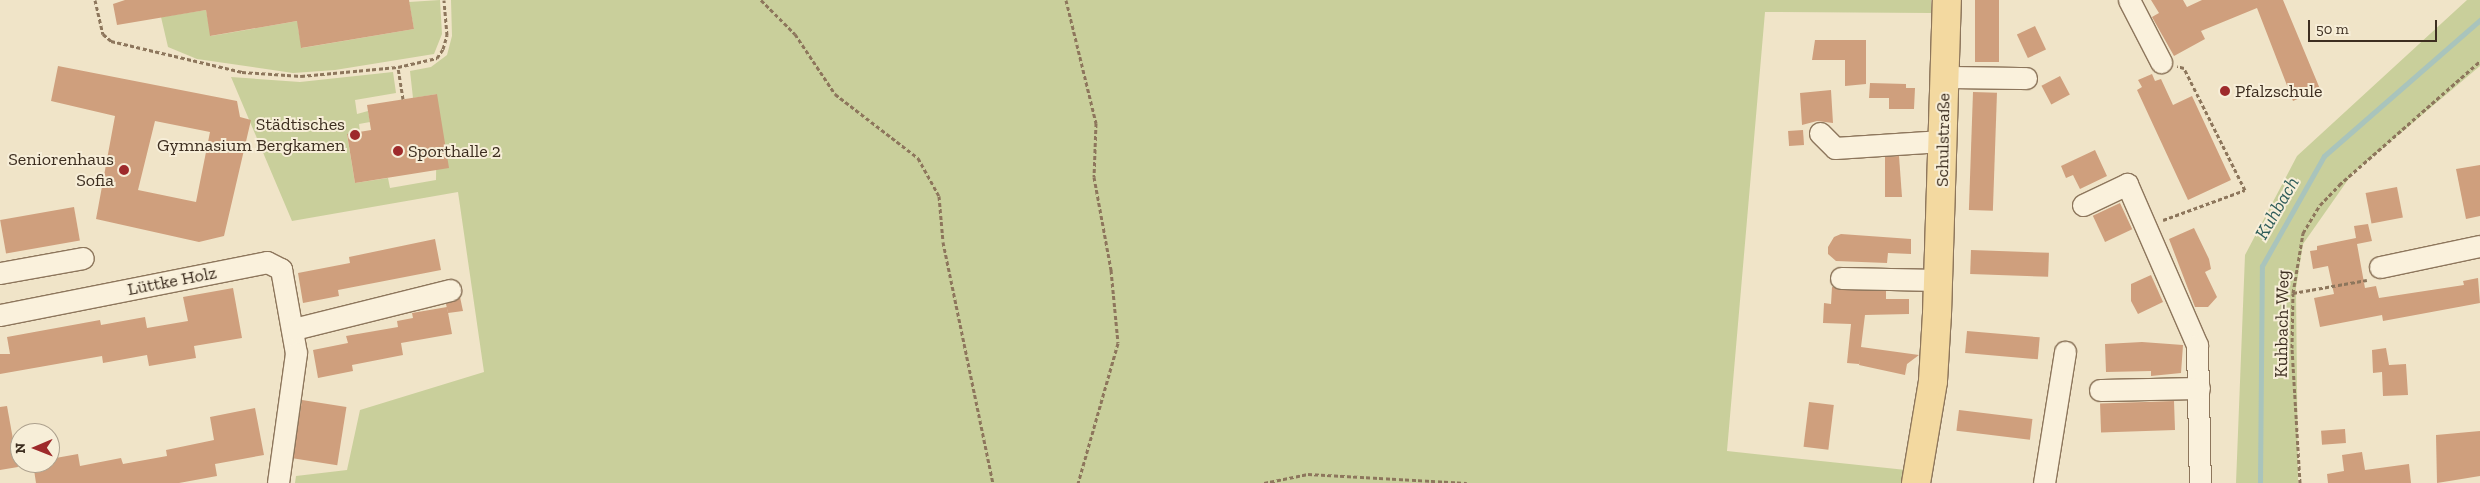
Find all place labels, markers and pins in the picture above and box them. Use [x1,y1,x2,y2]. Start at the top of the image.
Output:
place label: Pfalzschule [2235,80,2323,102]
marker: Pfalzschule [2219,85,2231,97]
place label: Städtisches Gymnasium Bergkamen [157,114,345,156]
marker: Städtisches Gymnasium Bergkamen [349,129,361,141]
place label: Sporthalle 2 [408,140,501,162]
marker: Sporthalle 2 [392,145,404,157]
place label: Seniorenhaus Sofia [8,149,114,192]
marker: Seniorenhaus Sofia [118,164,130,176]

